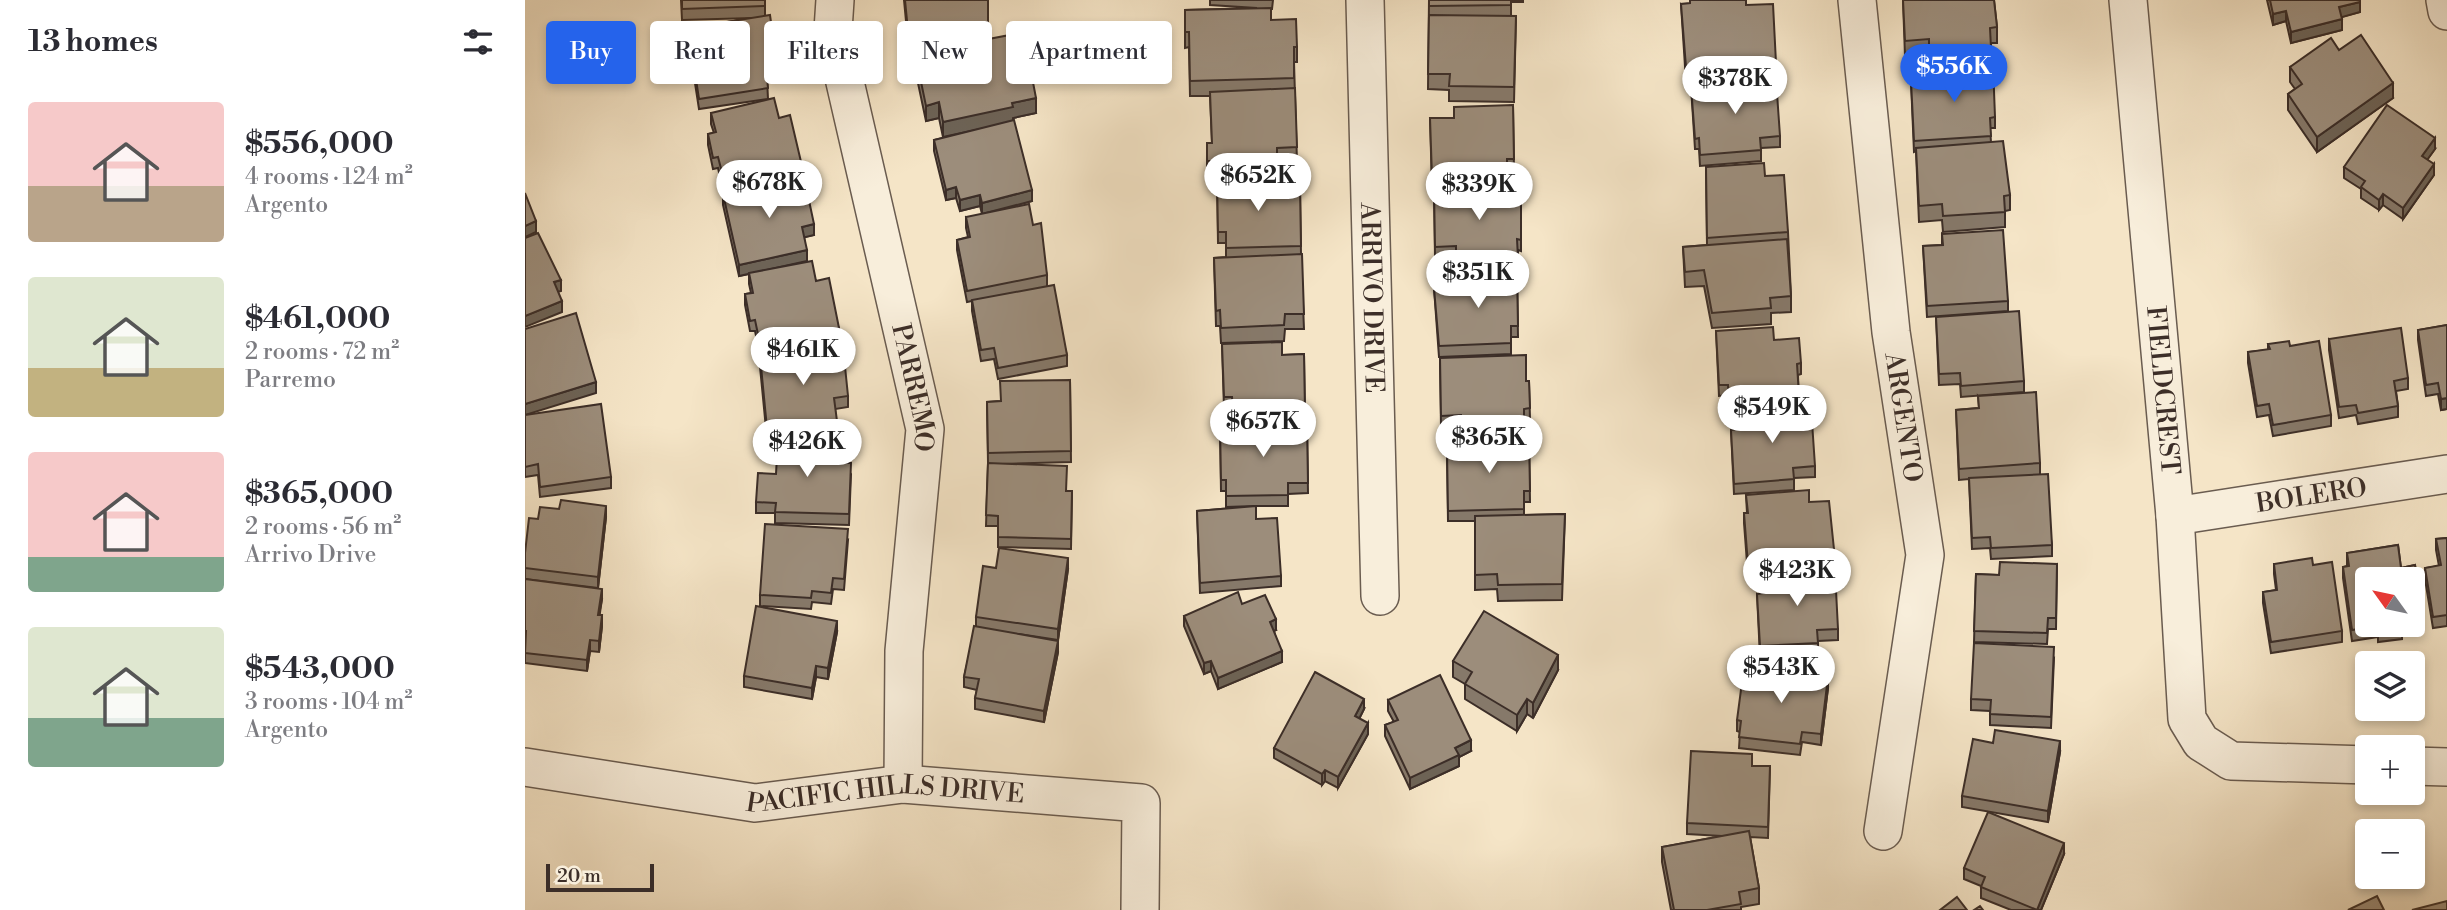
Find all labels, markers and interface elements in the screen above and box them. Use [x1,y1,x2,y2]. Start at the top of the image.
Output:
chip: Buy [546,21,636,84]
chip: Rent [650,21,750,84]
chip: Filters [764,21,883,84]
chip: New [897,21,992,84]
chip: Apartment [1006,21,1172,84]
text: 13 homes [28,23,158,61]
icon: filters [459,23,497,61]
pin: $556K [1905,44,2003,104]
text: $556K [1916,53,1992,81]
pin: $378K [1686,57,1784,116]
text: $378K [1698,65,1772,93]
text: $556,000 [245,125,394,163]
icon: home [84,130,168,214]
pin: $652K [1209,154,1307,213]
pin: $678K [720,160,818,220]
text: $652K [1220,162,1296,190]
pin: $339K [1430,162,1528,222]
text: 4 rooms · 124 m² [245,163,413,191]
text: $678K [732,169,806,197]
text: $339K [1442,171,1516,199]
text: Argento [245,191,328,219]
street label: ARRIVO DRIVE [1353,201,1390,394]
pin: $351K [1429,250,1527,310]
text: $351K [1442,259,1514,287]
text: $461,000 [245,300,390,338]
icon: home [84,305,168,389]
street label: FIELDCREST [2139,305,2186,476]
street label: PARREMO [884,321,940,453]
pin: $461K [754,328,852,387]
text: $461K [767,336,839,364]
text: 2 rooms · 72 m² [245,338,399,366]
street label: ARGENTO [1877,349,1929,484]
text: Parremo [245,366,336,394]
pin: $549K [1723,386,1821,445]
text: $549K [1734,394,1810,422]
pin: $657K [1214,400,1312,459]
text: $657K [1226,408,1300,436]
pin: $365K [1440,416,1538,475]
pin: $426K [758,420,856,479]
text: $365K [1452,424,1526,452]
text: $426K [769,428,845,456]
street label: BOLERO [2253,472,2369,520]
text: $365,000 [245,475,393,513]
icon: home [84,480,168,564]
text: 2 rooms · 56 m² [245,513,401,541]
text: Arrivo Drive [245,541,376,569]
pin: $423K [1748,548,1846,608]
text: $423K [1759,557,1835,585]
north arrow [2355,567,2425,637]
map controls [2355,567,2425,889]
pin: $543K [1732,646,1830,705]
text: $543,000 [245,650,395,688]
button: layers [2355,651,2425,721]
text: $543K [1743,654,1819,682]
icon: home [84,655,168,739]
text: 3 rooms · 104 m² [245,688,413,716]
text: Argento [245,716,328,744]
button: + [2355,735,2425,805]
street label: PACIFIC HILLS DRIVE [744,769,1026,821]
button: − [2355,819,2425,889]
scale bar [546,861,655,893]
text: 20 m [557,864,601,888]

